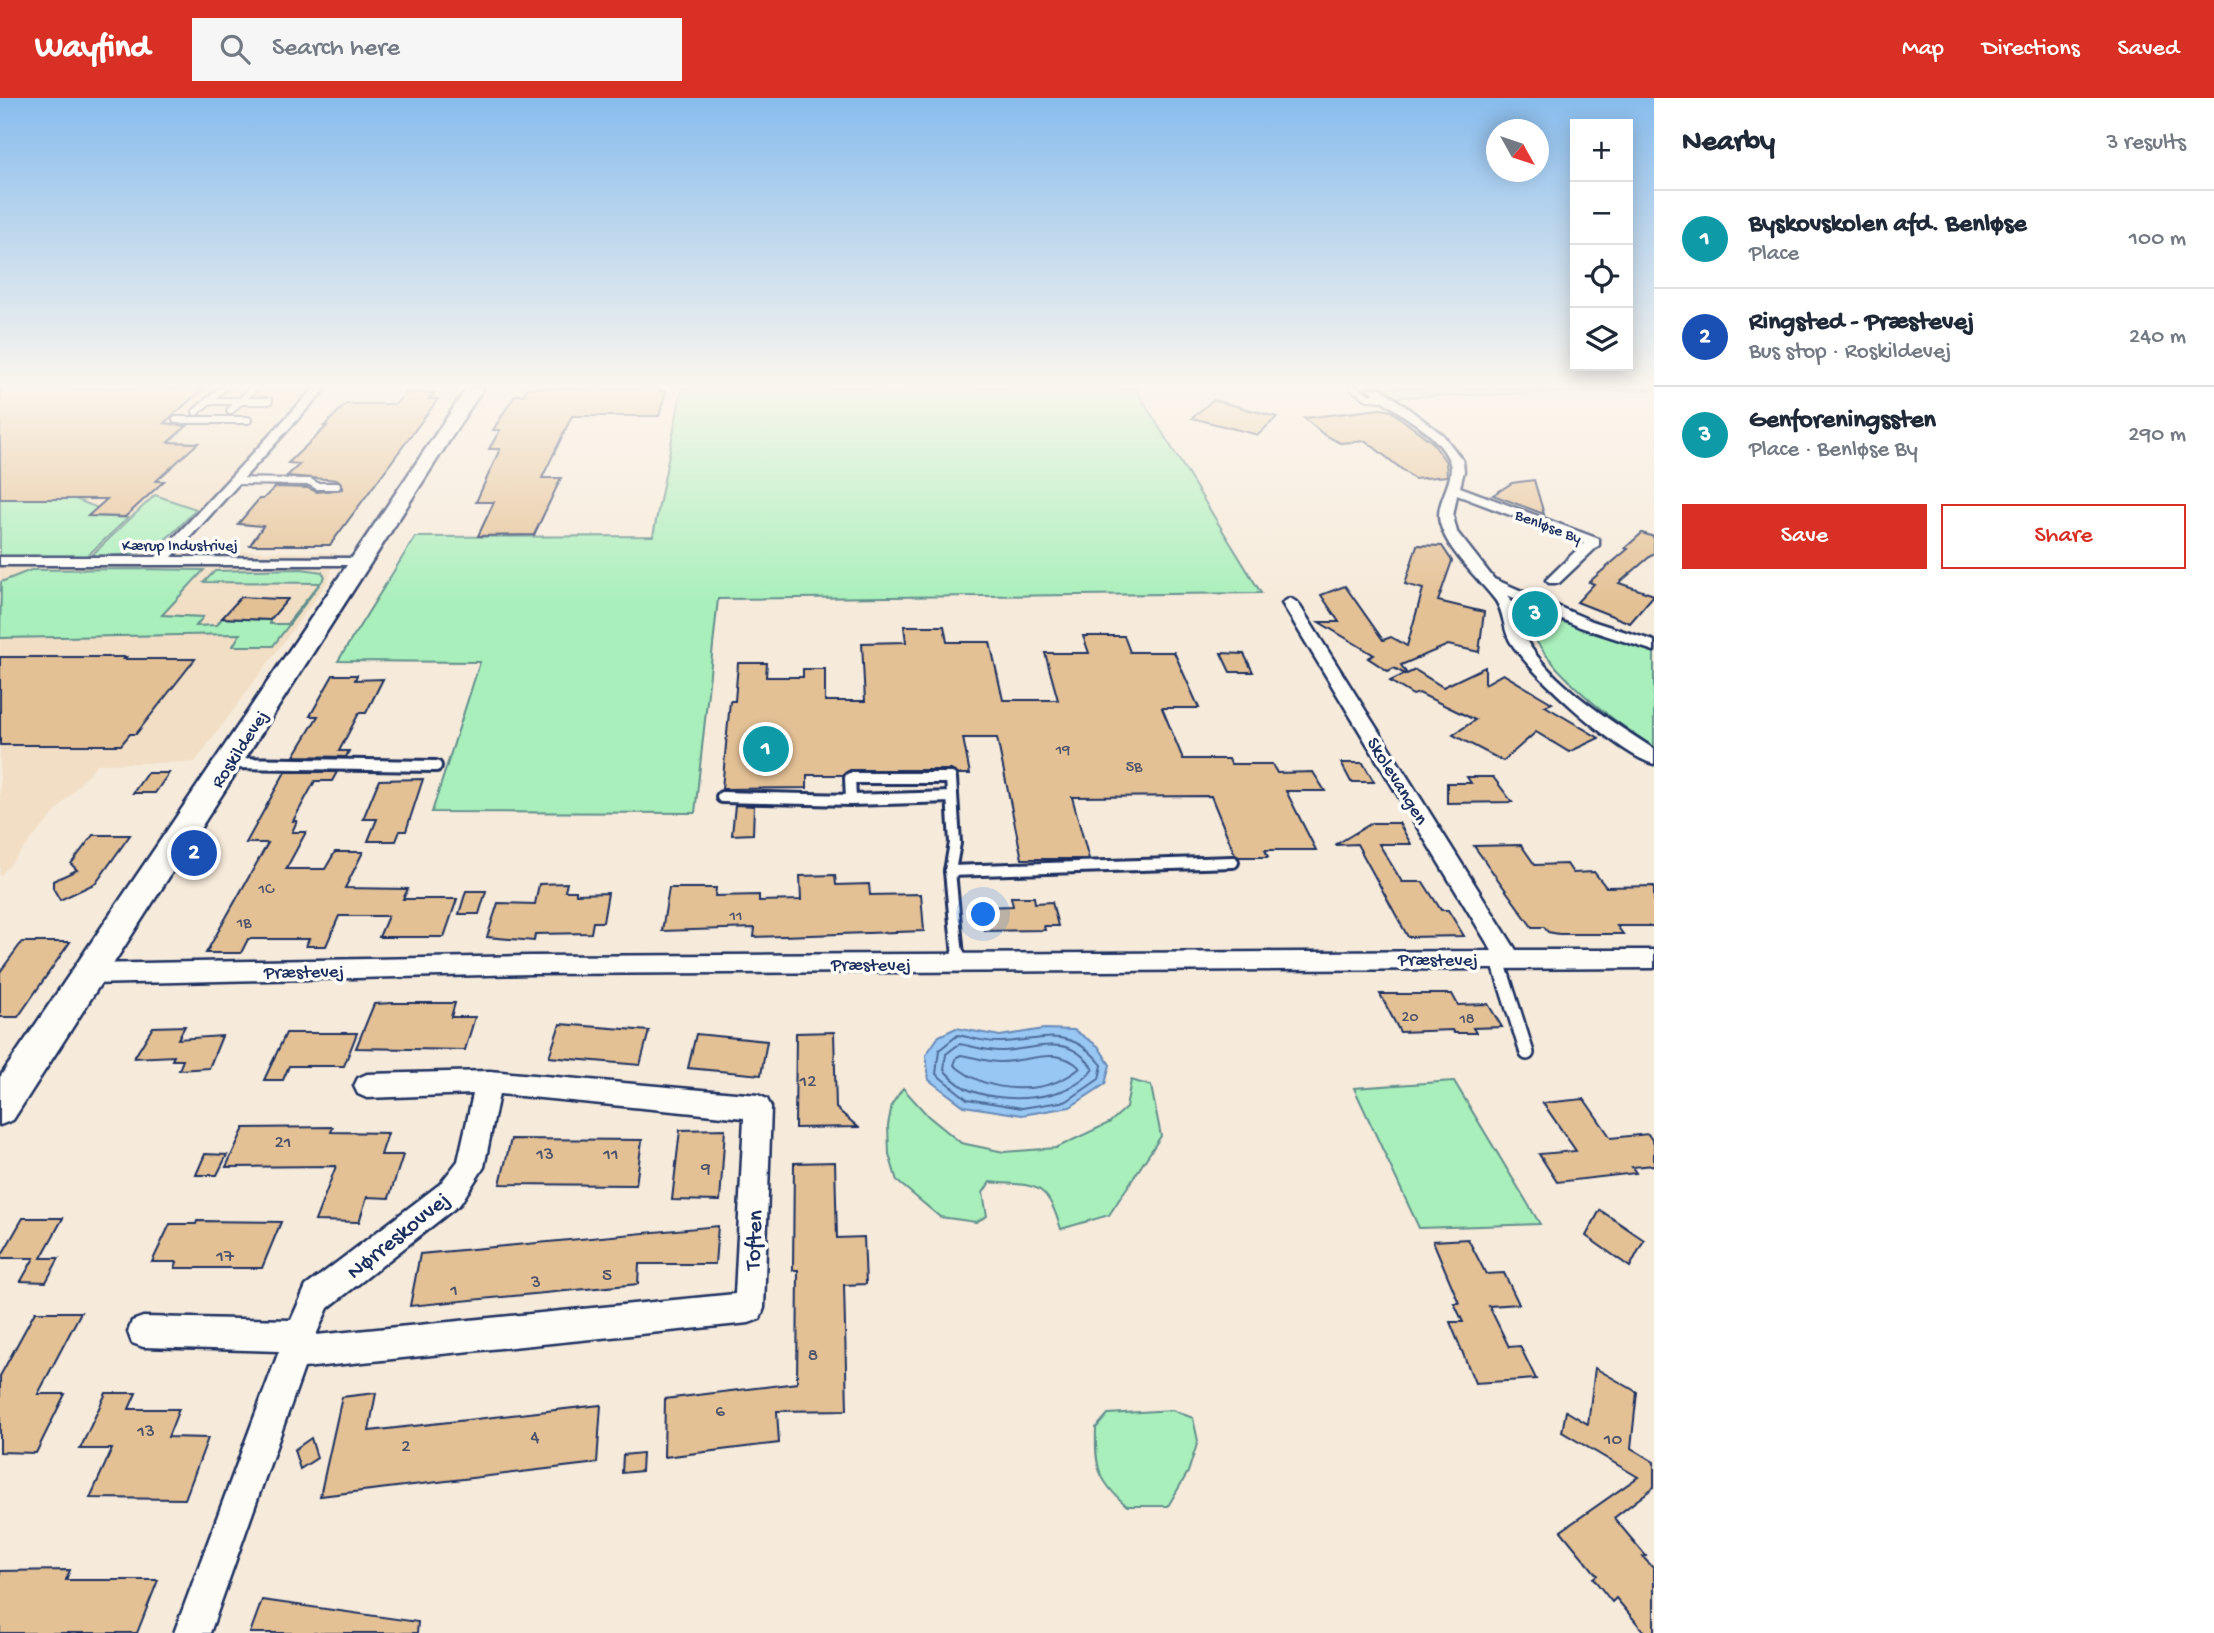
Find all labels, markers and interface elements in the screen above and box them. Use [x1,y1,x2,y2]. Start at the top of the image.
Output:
search box [192,18,682,81]
text: Wayfind [35,30,150,68]
icon: search [216,30,254,68]
text: Search here [272,34,400,65]
text: Map [1902,35,1944,64]
text: Directions [1982,35,2080,64]
text: Saved [2118,35,2179,64]
north arrow [1486,119,1549,182]
map controls [1570,119,1633,371]
button: + [1570,119,1633,182]
text: Nearby [1682,126,1775,161]
text: 3 results [2106,130,2186,157]
button: − [1570,182,1633,245]
text: Byskovskolen afd. Benløse [1749,210,2027,241]
text: 1 [1700,226,1710,253]
text: 100 m [2129,226,2186,253]
text: Place [1749,241,1799,268]
button: locate [1570,245,1633,308]
button: layers [1570,308,1633,371]
text: Ringsted - Præstevej [1749,308,1974,339]
text: 2 [1699,324,1711,351]
text: 240 m [2129,324,2186,351]
text: Bus stop · Roskildevej [1749,339,1952,366]
text: Genforeningssten [1749,406,1936,437]
text: 3 [1699,422,1711,449]
text: 290 m [2128,422,2186,449]
text: Place · Benløse By [1749,437,1918,464]
button: Save [1682,504,1927,569]
button: Share [1941,504,2186,569]
street label: Benløse By [1511,507,1584,550]
street label: Kærup Industrivej [122,538,238,557]
pin: 3 [1512,588,1558,640]
street label: Roskildevej [207,707,275,793]
pin: 1 [743,723,789,775]
street label: Skolevangen [1360,734,1432,830]
house number: 19 [1055,742,1070,761]
house number: 5B [1126,759,1143,778]
pin: 2 [171,827,217,879]
house number: 1C [257,881,275,900]
your location [966,897,1000,931]
house number: 11 [729,908,742,927]
house number: 1B [236,915,252,934]
street label: Præstevej [1397,950,1478,973]
street label: Præstevej [830,955,911,978]
street label: Præstevej [263,961,344,986]
house number: 20 [1402,1009,1418,1028]
house number: 18 [1458,1011,1475,1030]
house number: 12 [799,1071,817,1094]
house number: 21 [275,1132,292,1155]
house number: 13 [535,1144,554,1167]
house number: 11 [602,1144,619,1167]
house number: 9 [700,1158,711,1181]
street label: Nørreskovvej [342,1187,456,1286]
street label: Toften [740,1209,771,1273]
house number: 17 [215,1246,235,1269]
house number: 5 [602,1265,612,1288]
house number: 3 [530,1272,541,1295]
house number: 1 [449,1280,458,1303]
house number: 8 [808,1345,818,1368]
house number: 6 [715,1401,725,1424]
house number: 13 [136,1421,155,1444]
house number: 4 [531,1427,540,1450]
house number: 10 [1603,1429,1622,1452]
house number: 2 [401,1436,411,1459]

